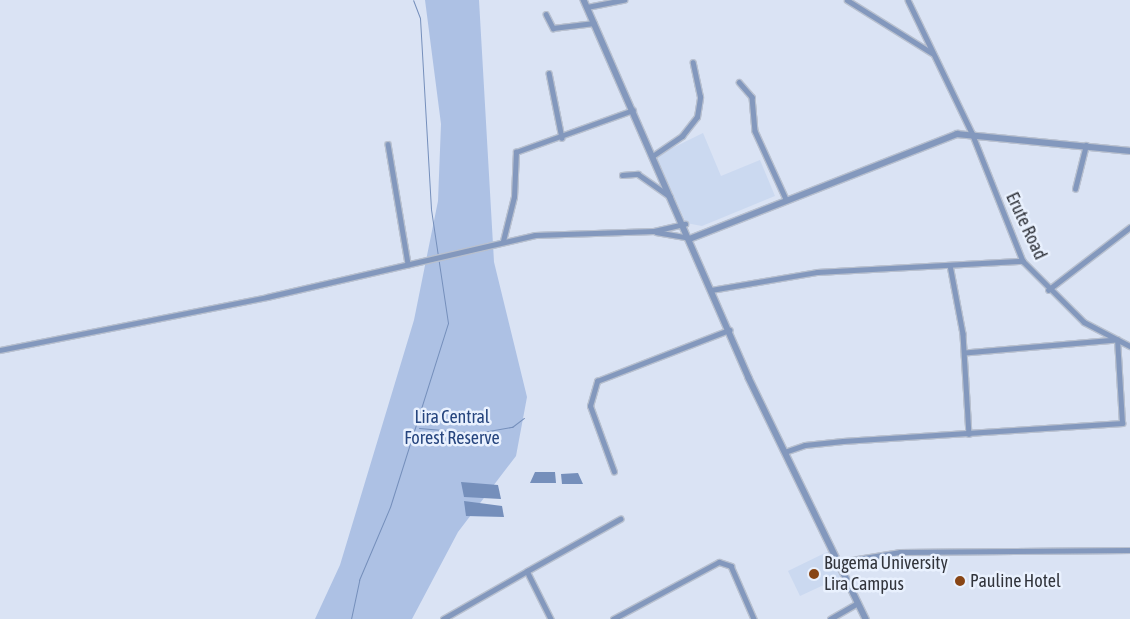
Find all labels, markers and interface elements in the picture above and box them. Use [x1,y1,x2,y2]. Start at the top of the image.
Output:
street label: Erute Road [1001,189,1051,263]
park label: Lira Central Forest Reserve [404,407,500,449]
place label: Bugema University Lira Campus [824,553,948,596]
marker: Bugema University Lira Campus [808,568,820,580]
place label: Pauline Hotel [970,570,1061,592]
marker: Pauline Hotel [954,575,966,587]

